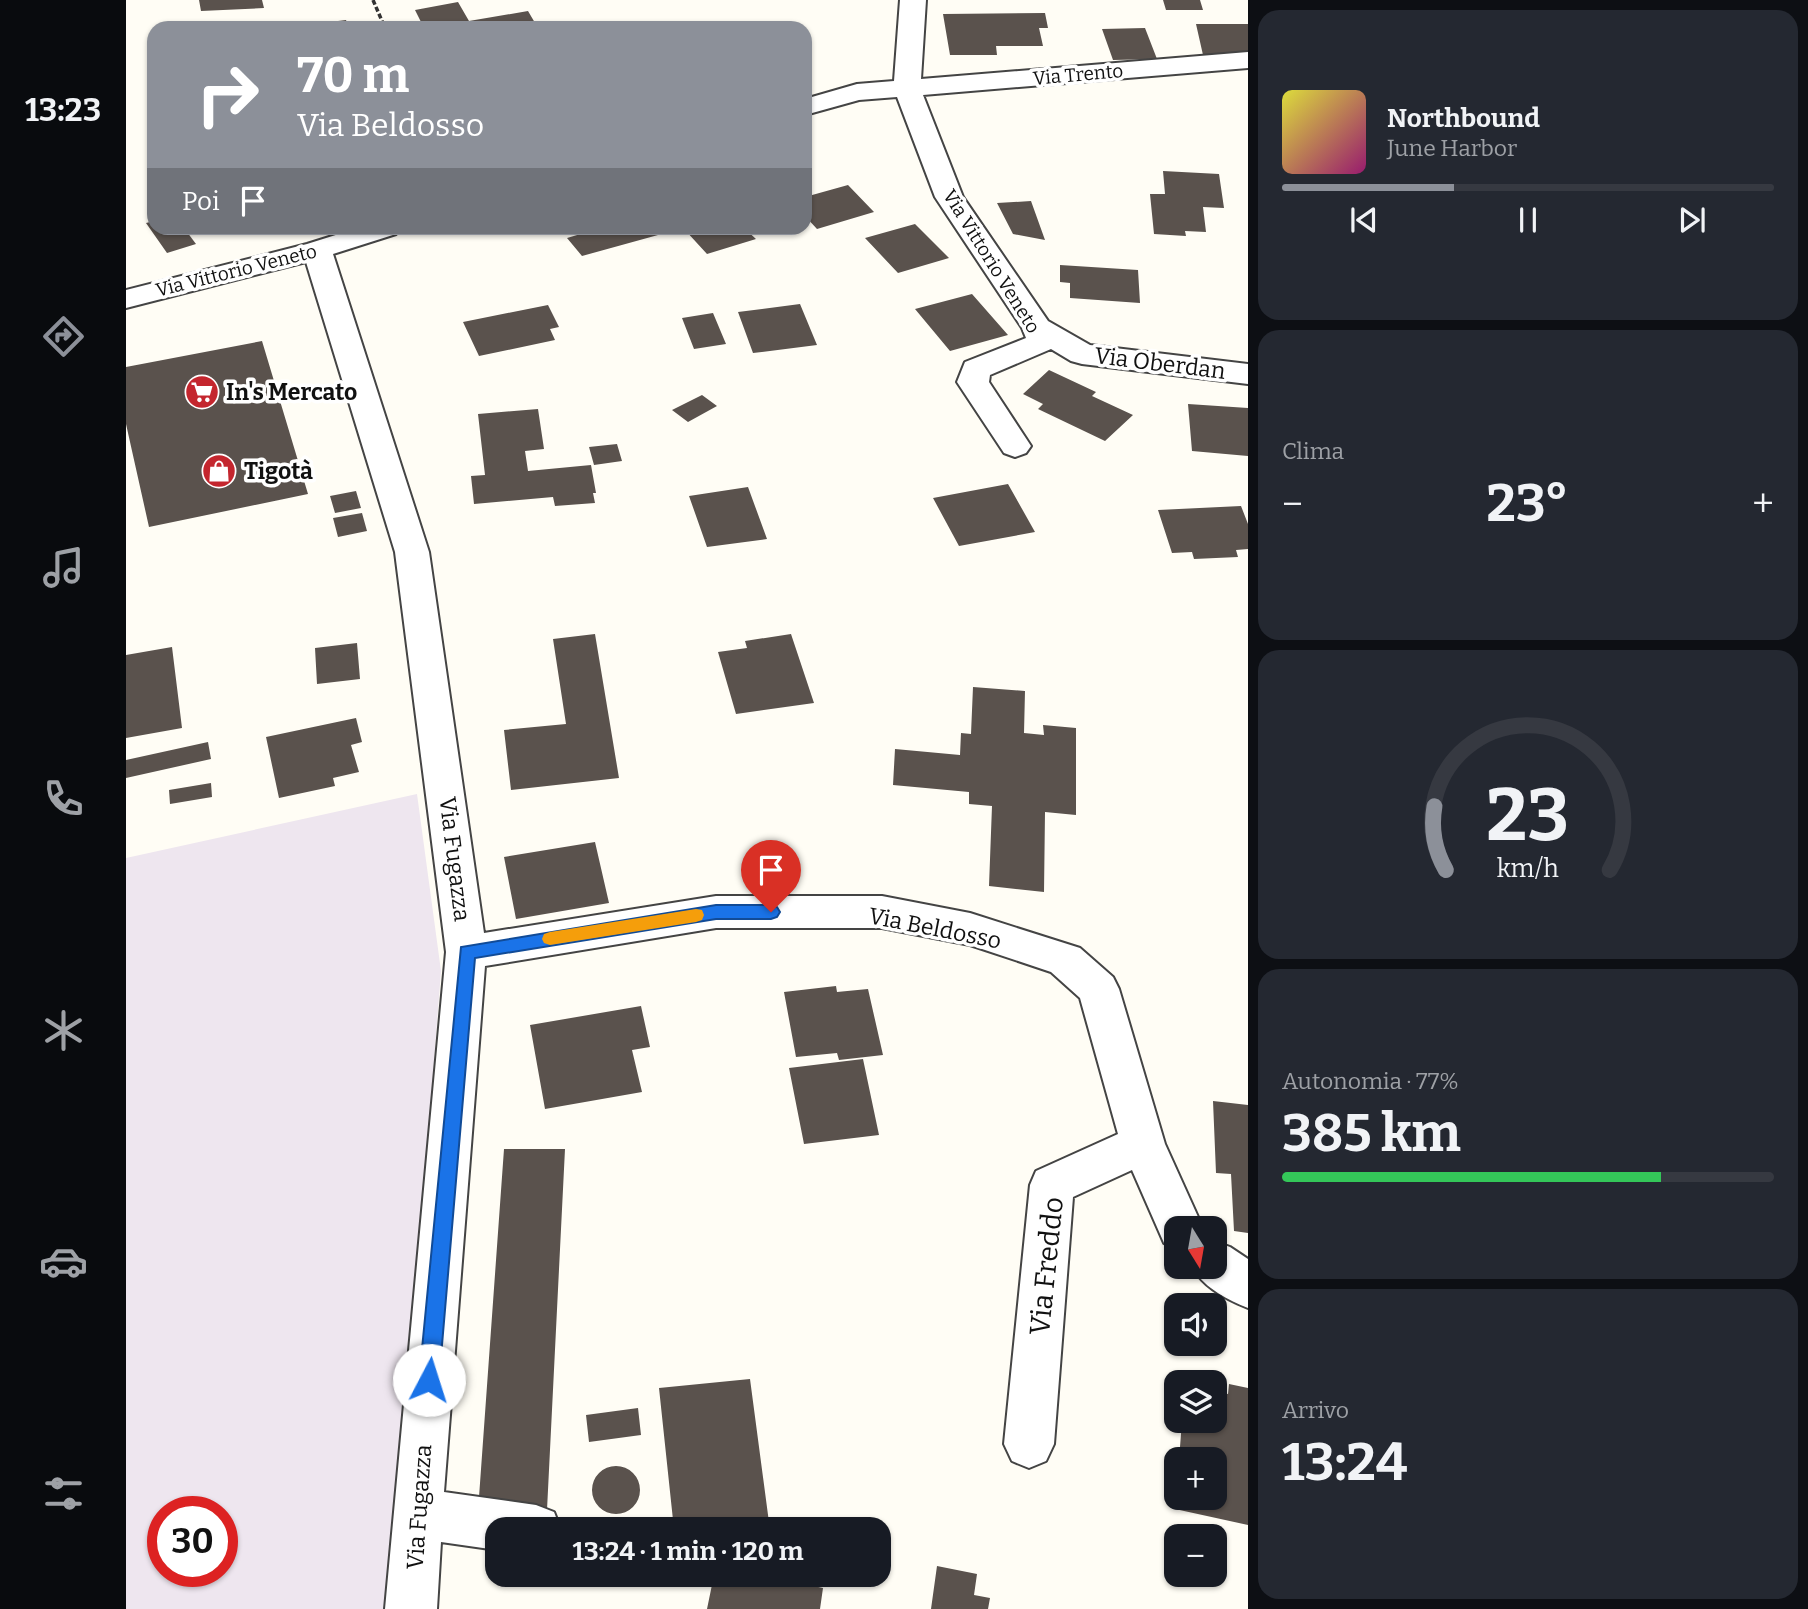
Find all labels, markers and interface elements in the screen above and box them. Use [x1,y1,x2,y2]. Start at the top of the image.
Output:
text: 70 m [297,46,409,105]
icon: right [182,49,273,140]
street label: Via Trento [1032,59,1124,90]
text: 13:23 [25,91,101,129]
text: Northbound [1387,103,1540,134]
text: Via Beldosso [297,106,484,144]
text: June Harbor [1387,134,1517,162]
icon: arrive [234,182,272,220]
street label: Via Vittorio Veneto [938,185,1045,337]
text: Poi [182,186,220,217]
icon: previous [1345,201,1383,239]
icon: pause [1509,201,1547,239]
icon: next [1673,201,1711,239]
street label: Via Vittorio Veneto [153,239,319,302]
icon: directions [39,312,88,361]
street label: Via Oberdan [1093,341,1227,385]
supermarket icon: In's Mercato [183,373,221,411]
place label: In's Mercato [226,378,357,406]
text: Clima [1282,437,1344,465]
shop icon: Tigotà [200,452,238,490]
place label: Tigotà [244,457,313,485]
text: 23° [1487,472,1569,535]
text: − [1282,481,1303,527]
text: + [1752,481,1774,527]
icon: music [39,543,88,592]
text: 23 [1487,773,1569,860]
icon: phone [39,774,88,823]
street label: Via Fugazza [433,795,477,923]
pin [741,840,801,912]
icon: arrive [752,851,790,889]
text: km/h [1497,854,1559,884]
street label: Via Beldosso [866,901,1004,955]
icon: climate [39,1006,88,1055]
text: Autonomia · 77% [1282,1067,1459,1095]
text: 385 km [1282,1102,1461,1165]
street label: Via Freddo [1023,1195,1070,1337]
north arrow [1164,1216,1227,1279]
map controls [1164,1216,1227,1587]
icon: car [39,1237,88,1286]
button: sound [1164,1293,1227,1356]
position arrow [392,1343,466,1417]
button: layers [1164,1370,1227,1433]
text: Arrivo [1282,1396,1349,1424]
text: 13:24 [1282,1431,1407,1494]
street label: Via Fugazza [401,1443,437,1571]
button: + [1164,1447,1227,1510]
icon: filters [39,1469,88,1518]
speed limit sign: 30 [147,1496,238,1587]
button: − [1164,1524,1227,1587]
text: 13:24 · 1 min · 120 m [572,1536,804,1567]

